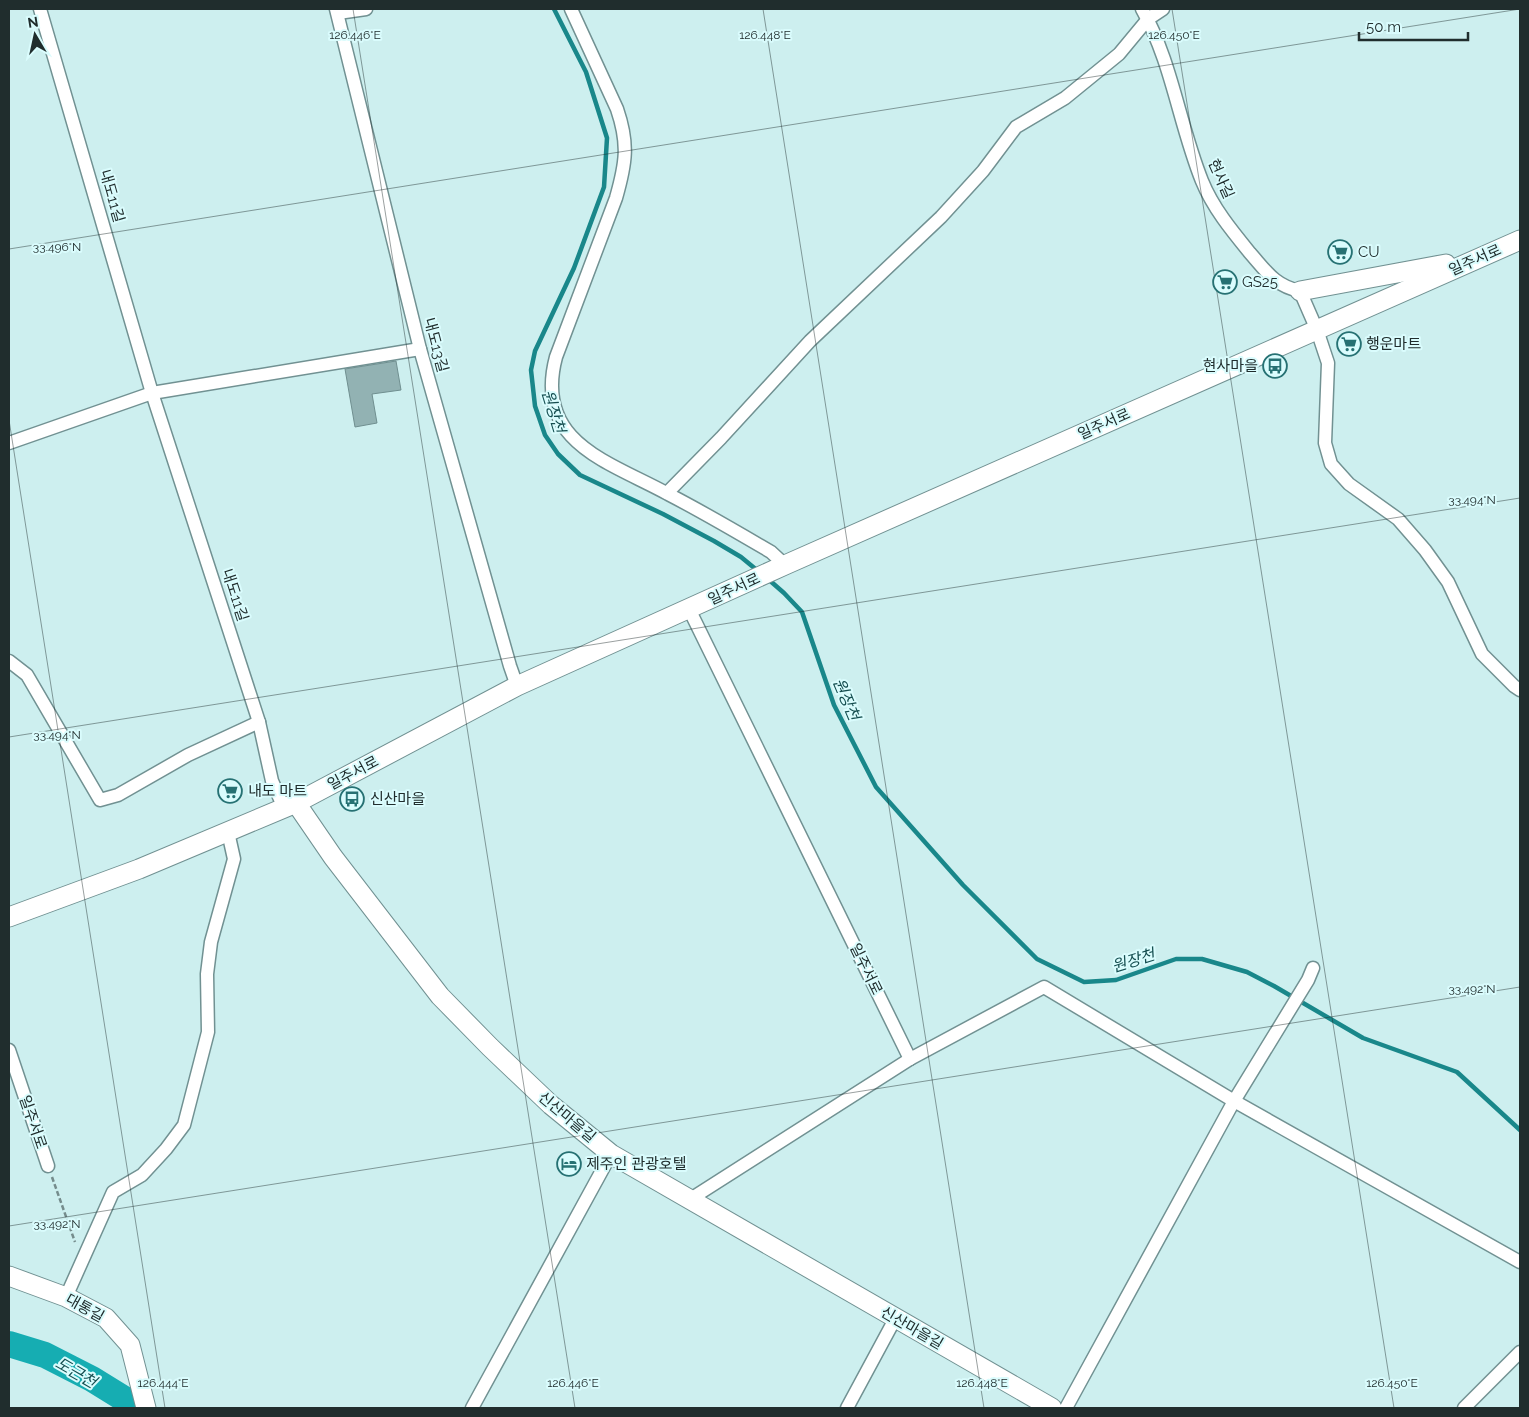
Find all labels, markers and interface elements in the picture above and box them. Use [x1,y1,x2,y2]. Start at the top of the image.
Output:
north arrow [10,10,60,60]
scale bar [1359,10,1468,42]
text: N [26,13,39,31]
text: 50 m [1366,18,1401,36]
text: 126.446°E [329,28,381,42]
text: 126.448°E [739,28,791,42]
text: 126.450°E [1148,28,1200,42]
street label: 현사길 [1204,156,1238,202]
street label: 내도11길 [96,167,128,225]
supermarket icon: CU [1327,239,1353,265]
text: 33.496°N [33,240,81,254]
street label: 일주서로 [1446,241,1504,279]
place label: CU [1358,243,1380,261]
supermarket icon: GS25 [1212,269,1238,295]
place label: GS25 [1242,273,1278,291]
street label: 내도13길 [420,316,452,374]
supermarket icon: 행운마트 [1336,331,1362,357]
place label: 행운마트 [1366,335,1421,353]
bus stop icon: 현사마을 [1262,353,1288,379]
place label: 현사마을 [1203,357,1258,375]
water label: 원장천 [538,387,570,437]
street label: 일주서로 [1075,405,1133,443]
text: 33.494°N [1448,493,1496,507]
street label: 내도11길 [218,566,252,624]
street label: 일주서로 [705,569,763,609]
water label: 원장천 [829,675,865,725]
text: 33.494°N [33,728,81,742]
street label: 일주서로 [324,752,382,794]
supermarket icon: 내도 마트 [217,778,243,804]
place label: 내도 마트 [248,782,307,800]
bus stop icon: 신산마을 [339,786,365,812]
place label: 신산마을 [370,790,425,808]
street label: 일주서로 [846,940,886,998]
water label: 원장천 [1109,944,1159,976]
text: 33.492°N [1448,982,1496,996]
street label: 신산마을길 [535,1088,599,1146]
street label: 일주서로 [16,1093,50,1151]
hotel icon: 제주인 관광호텔 [556,1151,582,1177]
place label: 제주인 관광호텔 [586,1155,686,1173]
text: 33.492°N [33,1217,81,1231]
street label: 대통길 [63,1290,107,1326]
street label: 신산마을길 [878,1303,946,1353]
water label: 도근천 [52,1353,102,1393]
text: 126.444°E [138,1376,188,1390]
text: 126.446°E [547,1376,599,1390]
text: 126.448°E [956,1376,1008,1390]
text: 126.450°E [1366,1376,1418,1390]

